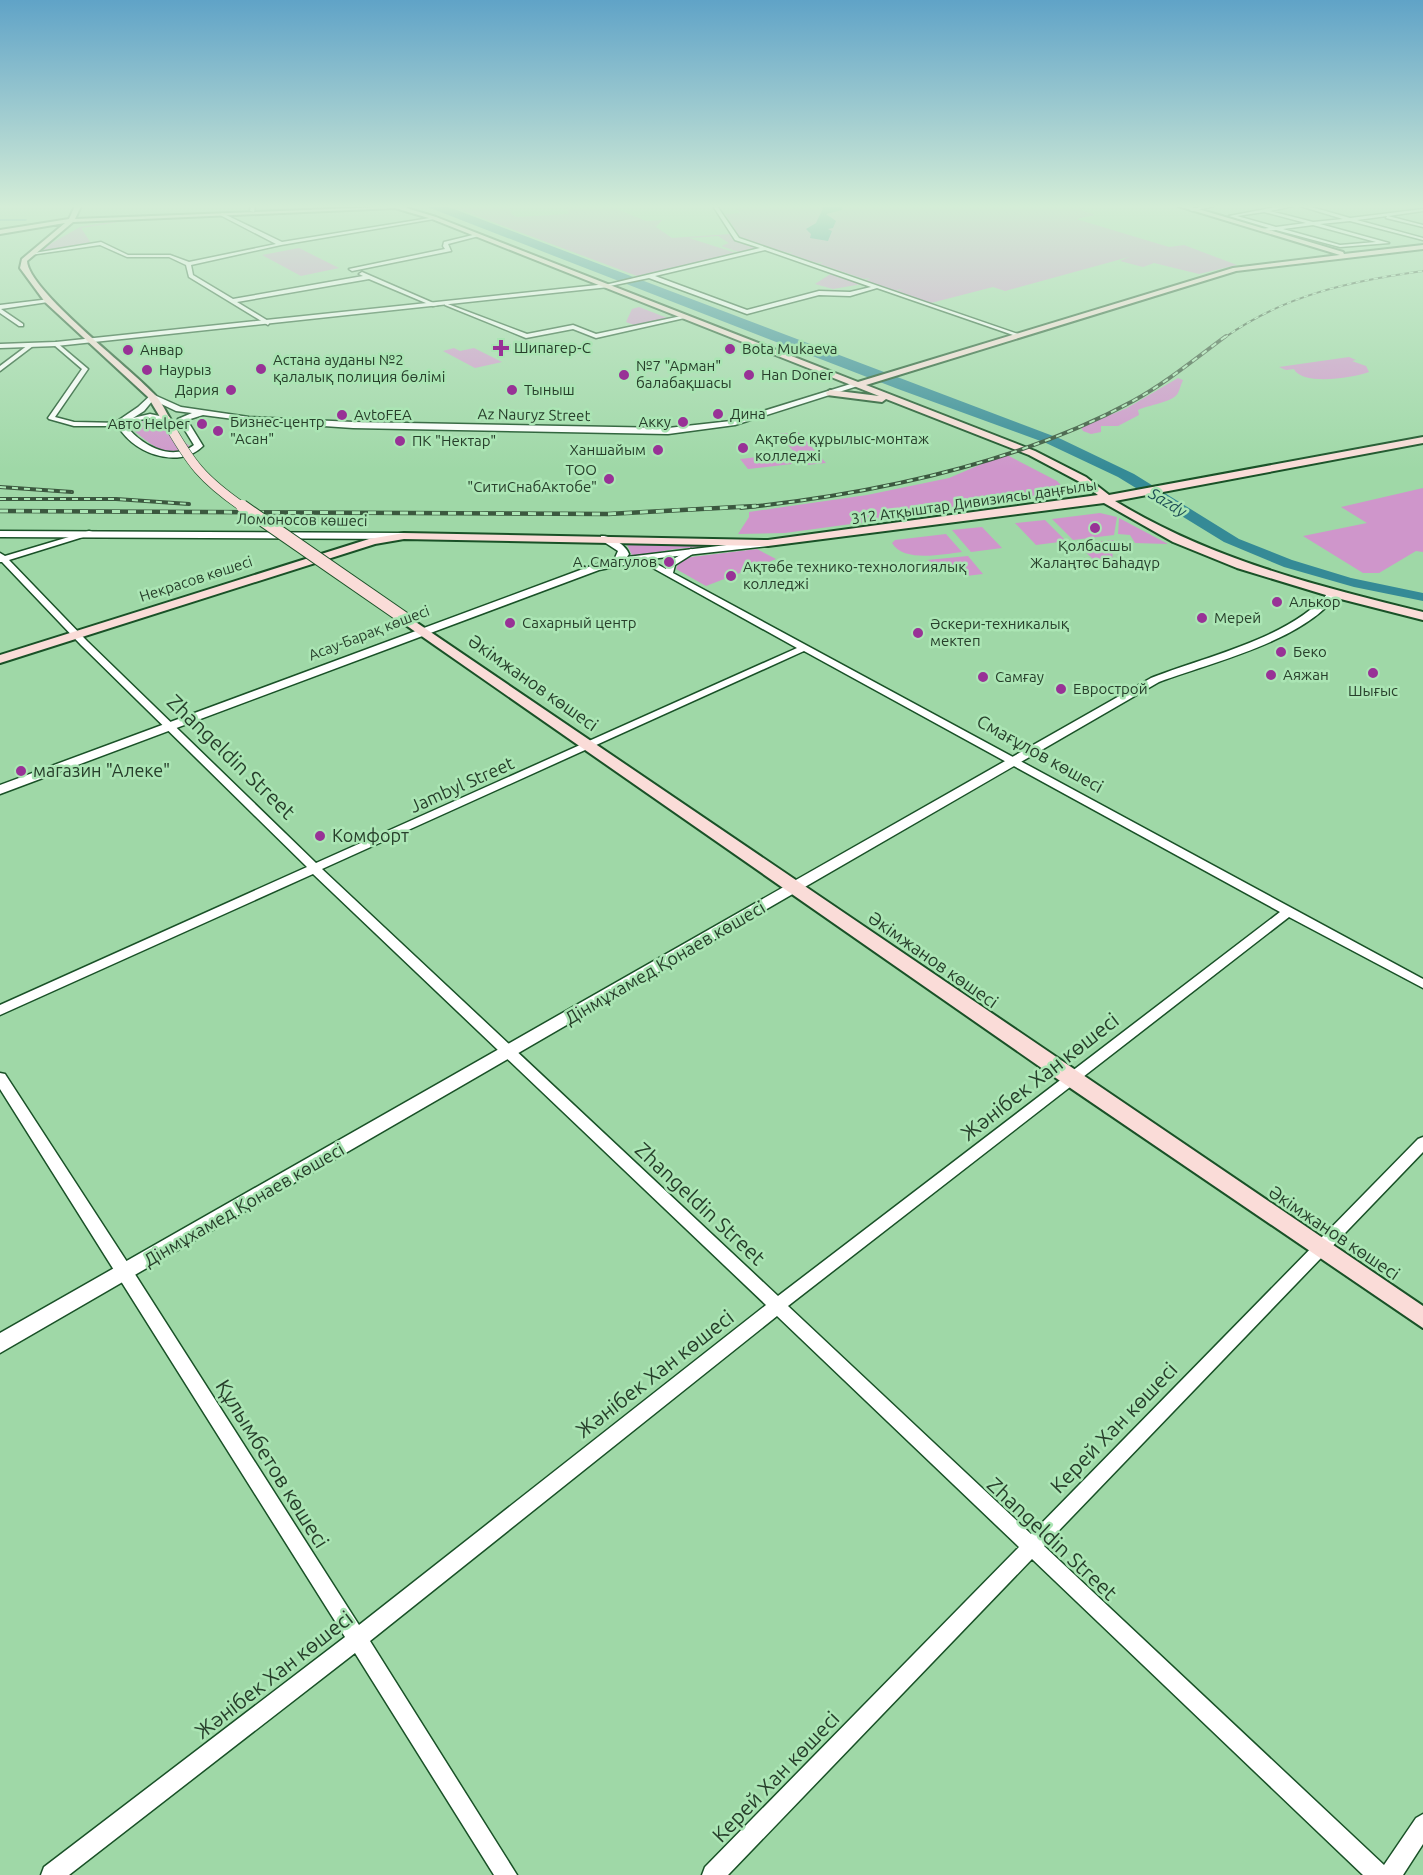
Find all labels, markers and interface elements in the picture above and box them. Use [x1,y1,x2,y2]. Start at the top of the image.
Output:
marker: Шипагер-С [492,339,510,357]
place label: Шипагер-С [514,339,591,356]
place label: Bota Mukaeva [742,340,837,357]
place label: Анвар [140,341,183,358]
marker: Bota Mukaeva [723,342,737,356]
marker: Анвар [121,343,135,357]
place label: Астана ауданы №2 қалалық полиция бөлімі [273,351,445,385]
place label: №7 "Арман" балабақшасы [636,357,732,391]
place label: Наурыз [159,361,212,378]
marker: Астана ауданы №2 қалалық полиция бөлімі [254,362,268,376]
marker: Наурыз [140,363,154,377]
place label: Han Doner [761,366,833,383]
marker: №7 "Арман" балабақшасы [617,368,631,382]
marker: Han Doner [742,368,756,382]
place label: Дария [175,381,219,398]
place label: Тыныш [524,381,575,398]
marker: Дария [224,383,238,397]
marker: Тыныш [505,383,519,397]
street label: Az Nauryz Street [477,405,591,424]
place label: Дина [730,405,766,422]
place label: AvtoFEA [354,406,412,423]
marker: Дина [711,407,725,421]
marker: AvtoFEA [335,408,349,422]
place label: Бизнес-центр "Асан" [230,413,325,447]
place label: Акку [639,413,671,430]
place label: Авто Helper [108,415,190,432]
marker: Акку [676,415,690,429]
marker: Авто Helper [195,417,209,431]
marker: Бизнес-центр "Асан" [211,424,225,438]
place label: Ақтөбе құрылыс-монтаж колледжі [755,430,929,464]
place label: ПК "Нектар" [412,432,496,449]
marker: ПК "Нектар" [393,434,407,448]
place label: Ханшайым [569,441,646,458]
marker: Ақтөбе құрылыс-монтаж колледжі [736,441,750,455]
marker: Ханшайым [651,443,665,457]
place label: ТОО "СитиСнабАктобе" [467,461,597,495]
marker: ТОО "СитиСнабАктобе" [602,472,616,486]
street label: 312 Атқыштар Дивизиясы даңғылы [850,476,1098,527]
water label: Sazdy [1145,483,1190,520]
street label: Ломоносов көшесі [236,510,368,529]
marker: Қолбасшы Жалаңтөс Баһадүр [1088,521,1102,535]
place label: Қолбасшы Жалаңтөс Баһадүр [1030,537,1160,571]
street label: Некрасов көшесі [137,552,254,605]
place label: А. Смагулов [573,553,657,570]
marker: А. Смагулов [662,555,676,569]
place label: Ақтөбе технико-технологиялық колледжі [743,558,966,592]
marker: Ақтөбе технико-технологиялық колледжі [724,569,738,583]
place label: Алькор [1289,593,1341,610]
marker: Алькор [1270,595,1284,609]
street label: Асау-Барақ көшесі [306,602,432,663]
place label: Мерей [1214,609,1261,626]
marker: Мерей [1195,611,1209,625]
place label: Сахарный центр [522,614,636,631]
place label: Әскери-техникалық мектеп [930,615,1069,649]
marker: Сахарный центр [503,616,517,630]
marker: Әскери-техникалық мектеп [911,626,925,640]
street label: Әкімжанов көшесі [465,630,602,734]
place label: Беко [1293,643,1327,660]
marker: Беко [1274,645,1288,659]
place label: Аяжан [1283,666,1329,683]
marker: Шығыс [1366,666,1380,680]
place label: Самғау [995,668,1044,685]
marker: Аяжан [1264,668,1278,682]
marker: Самғау [976,670,990,684]
place label: Еврострой [1073,680,1148,697]
marker: Еврострой [1054,682,1068,696]
place label: Шығыс [1348,682,1398,699]
street label: Zhangeldin Street [163,689,301,823]
street label: Смағұлов көшесі [974,710,1107,796]
street label: Jambyl Street [406,752,517,816]
place label: магазин "Алеке" [33,760,170,780]
marker: магазин "Алеке" [14,764,28,778]
place label: Комфорт [332,825,409,845]
marker: Комфорт [313,829,327,843]
street label: Дінмұхамед Қонаев көшесі [561,896,768,1028]
street label: Әкімжанов көшесі [865,907,1002,1011]
street label: Жәнібек Хан көшесі [956,1007,1123,1145]
street label: Zhangeldin Street [631,1137,771,1270]
street label: Дінмұхамед Қонаев көшесі [140,1138,347,1270]
street label: Әкімжанов көшесі [1265,1181,1404,1283]
street label: Жәнібек Хан көшесі [571,1304,738,1442]
street label: Керей Хан көшесі [1045,1357,1182,1498]
street label: Құлымбетов көшесі [211,1375,334,1552]
street label: Zhangeldin Street [983,1472,1123,1605]
street label: Жәнібек Хан көшесі [190,1605,357,1743]
street label: Керей Хан көшесі [707,1706,844,1847]

